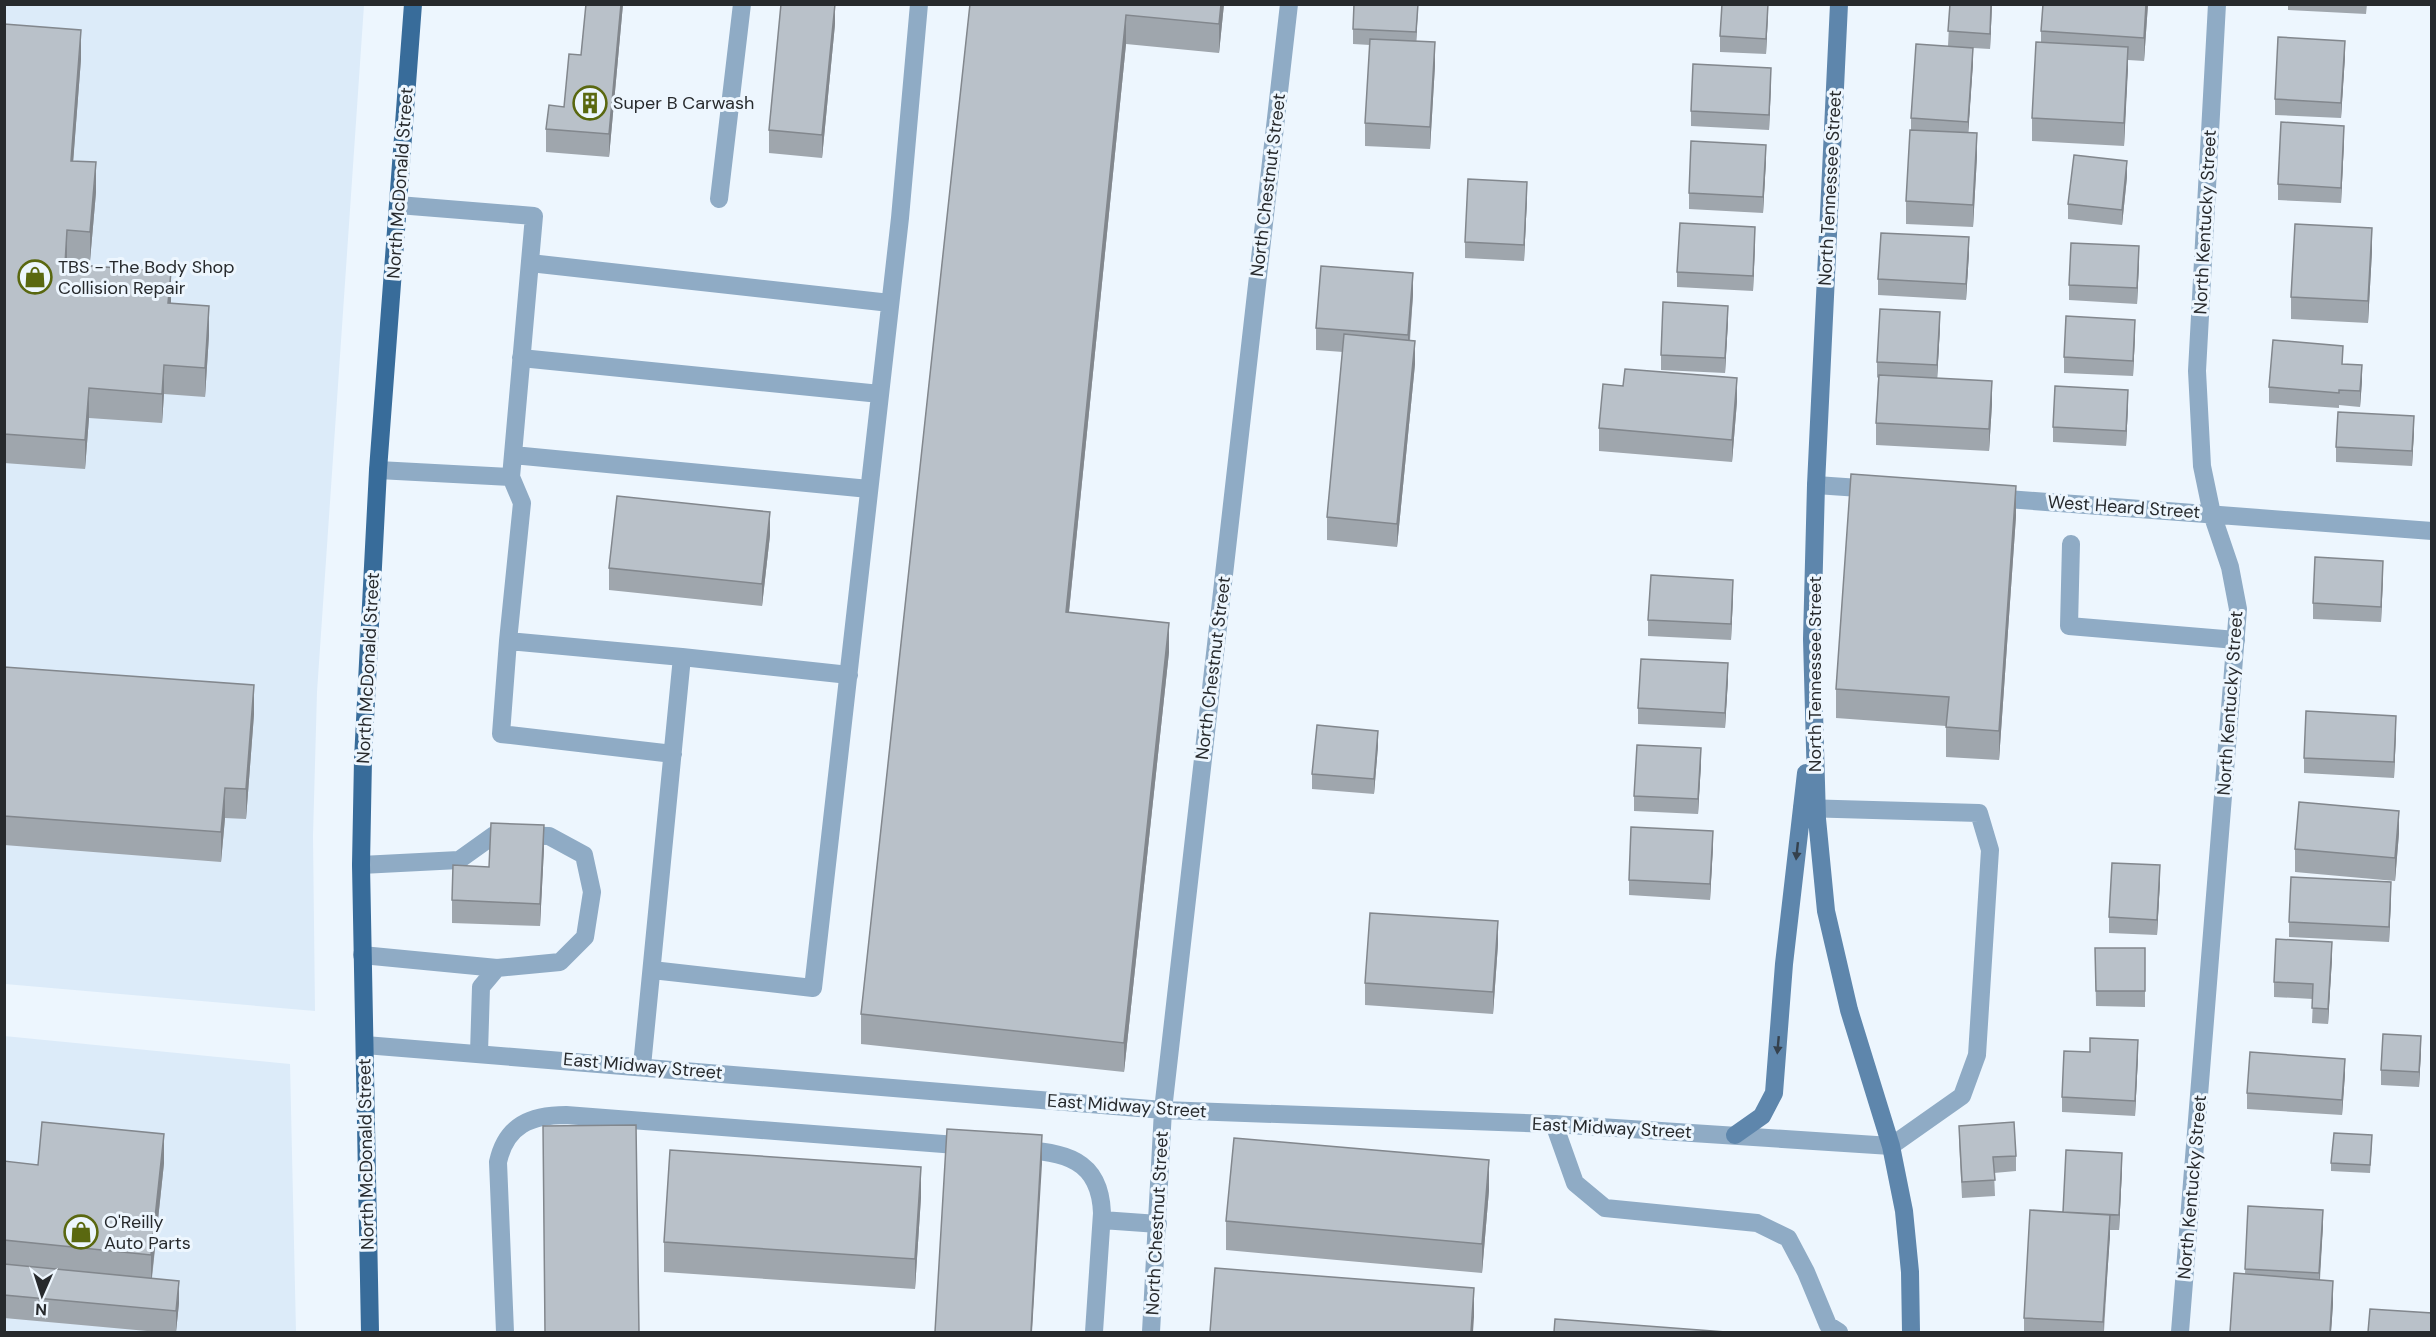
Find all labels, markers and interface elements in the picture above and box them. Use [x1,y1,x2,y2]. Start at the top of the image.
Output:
building icon: Super B Carwash [572,85,608,121]
street label: North McDonald Street [381,87,419,279]
street label: North Tennessee Street [1813,90,1847,286]
place label: Super B Carwash [613,91,754,115]
street label: North Chestnut Street [1245,92,1291,278]
street label: North Kentucky Street [2188,129,2222,315]
place label: TBS - The Body Shop Collision Repair [58,255,235,300]
shop icon: TBS - The Body Shop Collision Repair [17,259,53,295]
street label: West Heard Street [2047,490,2201,524]
street label: North McDonald Street [351,572,385,764]
street label: North Chestnut Street [1190,575,1236,761]
street label: North Tennessee Street [1803,576,1827,772]
street label: North Kentucky Street [2212,610,2248,796]
one-way arrow [1793,841,1802,860]
one-way arrow [1773,1035,1783,1054]
street label: East Midway Street [562,1047,724,1085]
street label: North McDonald Street [352,1058,380,1250]
street label: East Midway Street [1046,1088,1208,1124]
street label: North Kentucky Street [2172,1094,2212,1280]
street label: East Midway Street [1532,1112,1692,1144]
street label: North Chestnut Street [1140,1130,1174,1316]
place label: O'Reilly Auto Parts [104,1210,191,1255]
shop icon: O'Reilly Auto Parts [63,1214,99,1250]
north arrow [12,1265,72,1325]
text: N [35,1299,48,1320]

